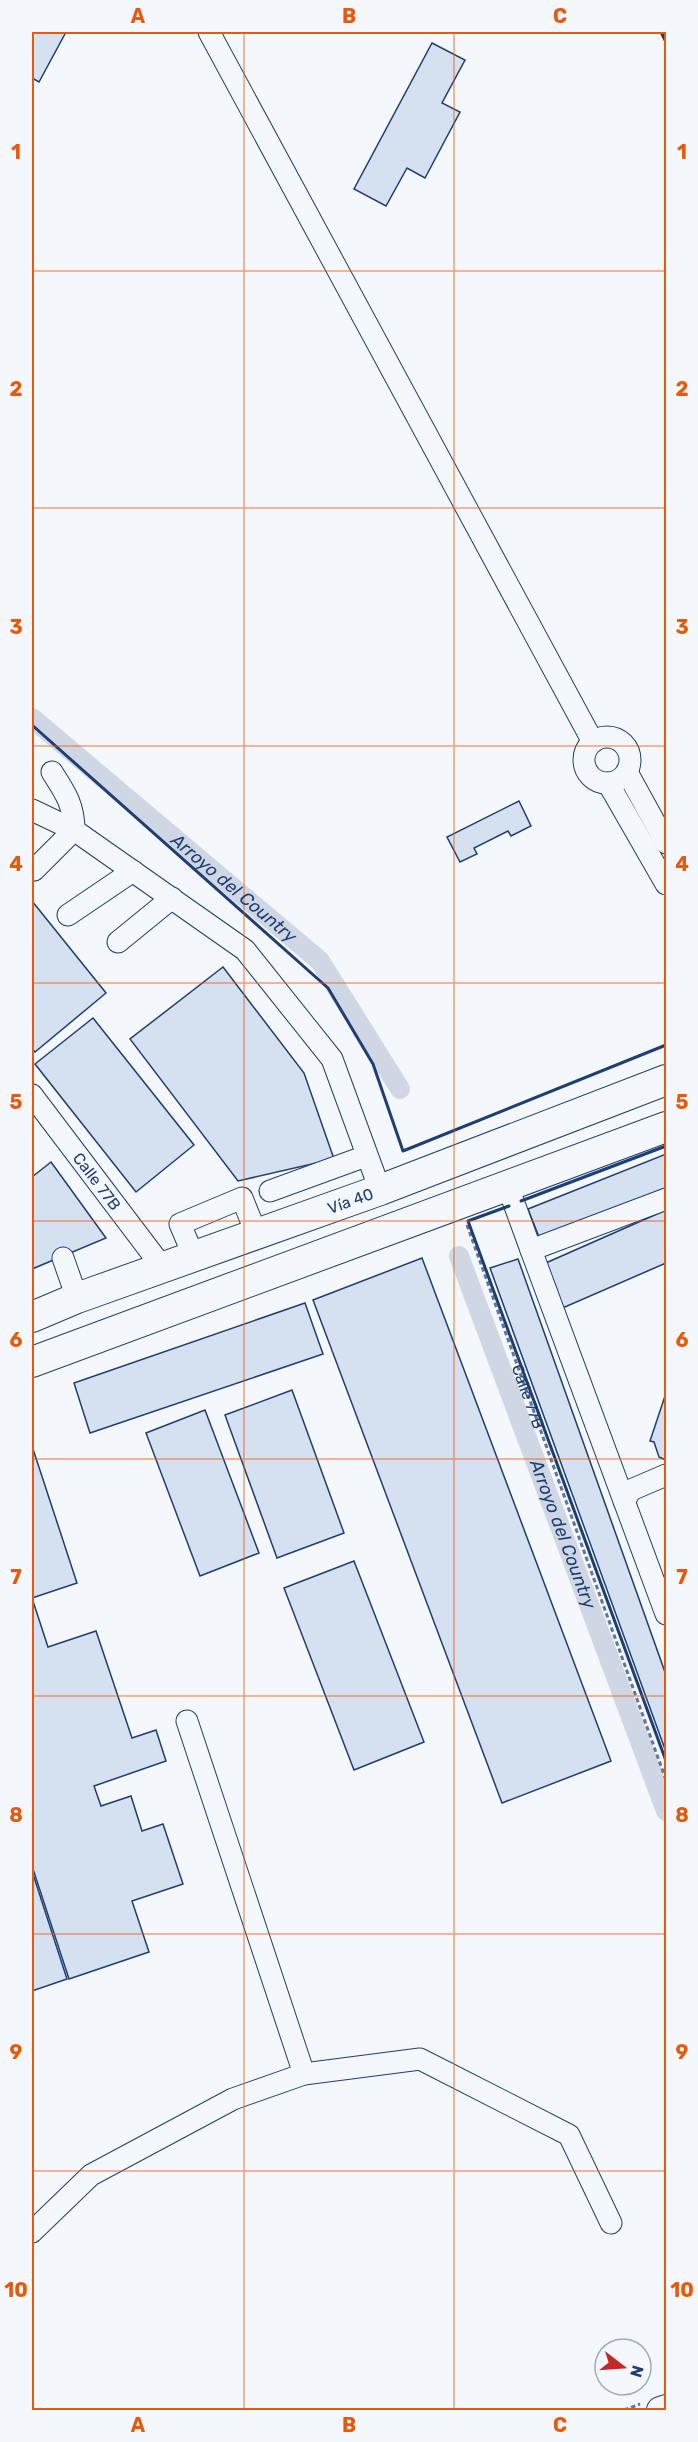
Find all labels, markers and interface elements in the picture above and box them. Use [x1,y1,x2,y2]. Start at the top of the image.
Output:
text: A [131,4,146,28]
text: B [342,4,356,28]
text: C [553,4,567,28]
text: 1 [11,140,21,164]
text: 1 [677,140,687,164]
text: 2 [10,377,23,401]
text: 2 [676,377,689,401]
text: 3 [9,615,23,639]
text: 3 [675,615,689,639]
water label: Arroyo del Country [166,828,302,948]
text: 4 [9,852,23,876]
text: 4 [675,852,689,876]
text: 5 [10,1090,23,1114]
text: 5 [676,1090,689,1114]
street label: Calle 77B [69,1149,125,1214]
street label: Vía 40 [325,1184,376,1218]
text: 6 [9,1328,23,1352]
text: 6 [675,1328,689,1352]
street label: Calle 77B [508,1362,548,1431]
water label: Arroyo del Country [525,1456,601,1613]
text: 7 [10,1565,22,1589]
text: 7 [676,1565,688,1589]
text: 8 [9,1803,23,1827]
text: 8 [675,1803,689,1827]
text: 9 [10,2040,23,2064]
text: 9 [676,2040,689,2064]
text: 10 [4,2278,28,2302]
text: 10 [670,2278,694,2302]
north arrow [593,2337,653,2397]
text: N [626,2363,648,2380]
text: A [131,2413,146,2437]
text: B [342,2413,356,2437]
text: C [553,2413,567,2437]

